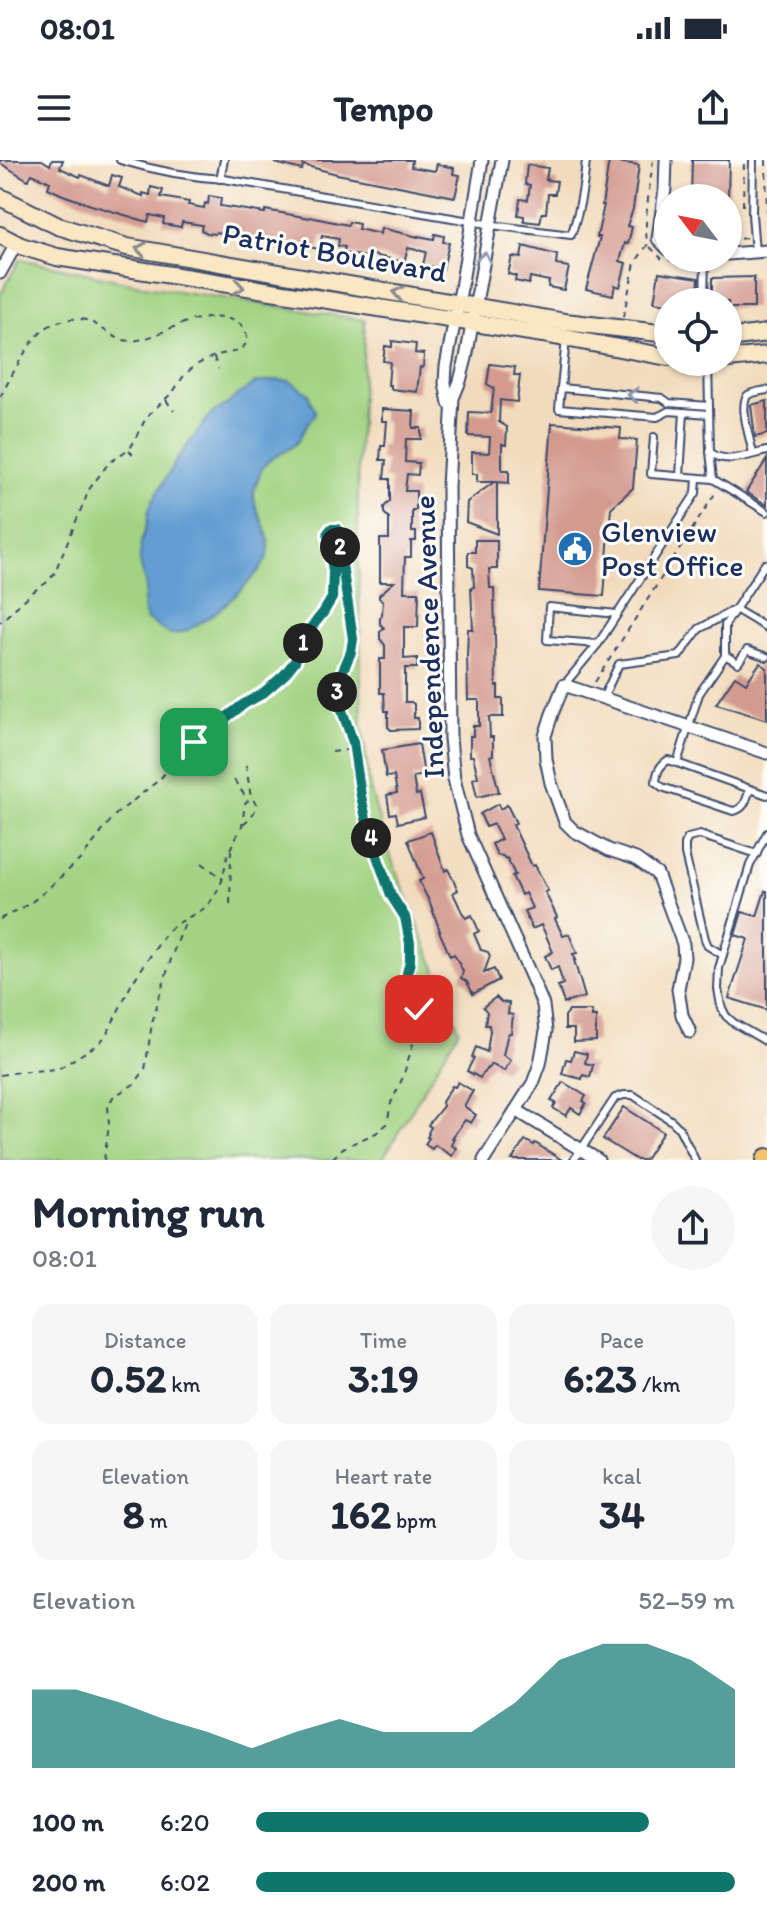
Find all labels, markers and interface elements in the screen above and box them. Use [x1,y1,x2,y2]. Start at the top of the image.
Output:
text: 08:01 [40,10,115,47]
icon: menu [32,86,76,130]
icon: share [691,86,735,130]
text: Tempo [333,87,434,130]
north arrow [654,184,742,272]
map controls [654,184,742,376]
street label: Patriot Boulevard [220,215,451,291]
one-way arrow [135,241,148,258]
one-way arrow [474,250,491,264]
one-way arrow [232,277,246,294]
one-way arrow [391,285,405,302]
button: locate [654,288,742,376]
one-way arrow [626,387,639,404]
street label: Independence Avenue [405,495,452,779]
place label: Glenview Post Office [601,513,744,584]
pin: 2 [320,527,360,567]
public building icon: Glenview Post Office [556,530,594,568]
text: 2 [334,533,346,560]
pin: 1 [283,623,323,663]
text: 1 [298,629,308,656]
pin: 3 [317,672,357,712]
text: 3 [331,678,343,705]
pin [160,708,228,776]
icon: arrive [172,720,216,764]
pin: 4 [351,818,391,858]
text: 4 [364,824,378,851]
pin [385,975,453,1043]
icon: check [397,987,441,1031]
text: Morning run [32,1185,265,1238]
button: share [651,1186,735,1270]
text: 08:01 [32,1242,97,1274]
text: Distance [104,1327,186,1354]
text: Time [360,1327,407,1354]
text: Pace [600,1327,644,1354]
text: 0.52 [90,1354,166,1402]
text: 3:19 [348,1354,419,1402]
text: 6:23 [563,1354,637,1402]
text: km [166,1371,200,1398]
text: /km [637,1371,680,1398]
text: Elevation [101,1463,189,1490]
text: Heart rate [335,1463,432,1490]
text: kcal [602,1463,641,1490]
text: 8 [122,1490,144,1538]
text: 162 [330,1490,391,1538]
text: 34 [599,1490,645,1538]
text: m [144,1507,168,1534]
text: bpm [391,1507,437,1534]
text: Elevation [32,1584,135,1616]
text: 52–59 m [638,1584,735,1616]
text: 100 m [32,1806,104,1838]
text: 6:20 [160,1806,210,1838]
text: 200 m [32,1866,105,1898]
text: 6:02 [160,1866,210,1898]

